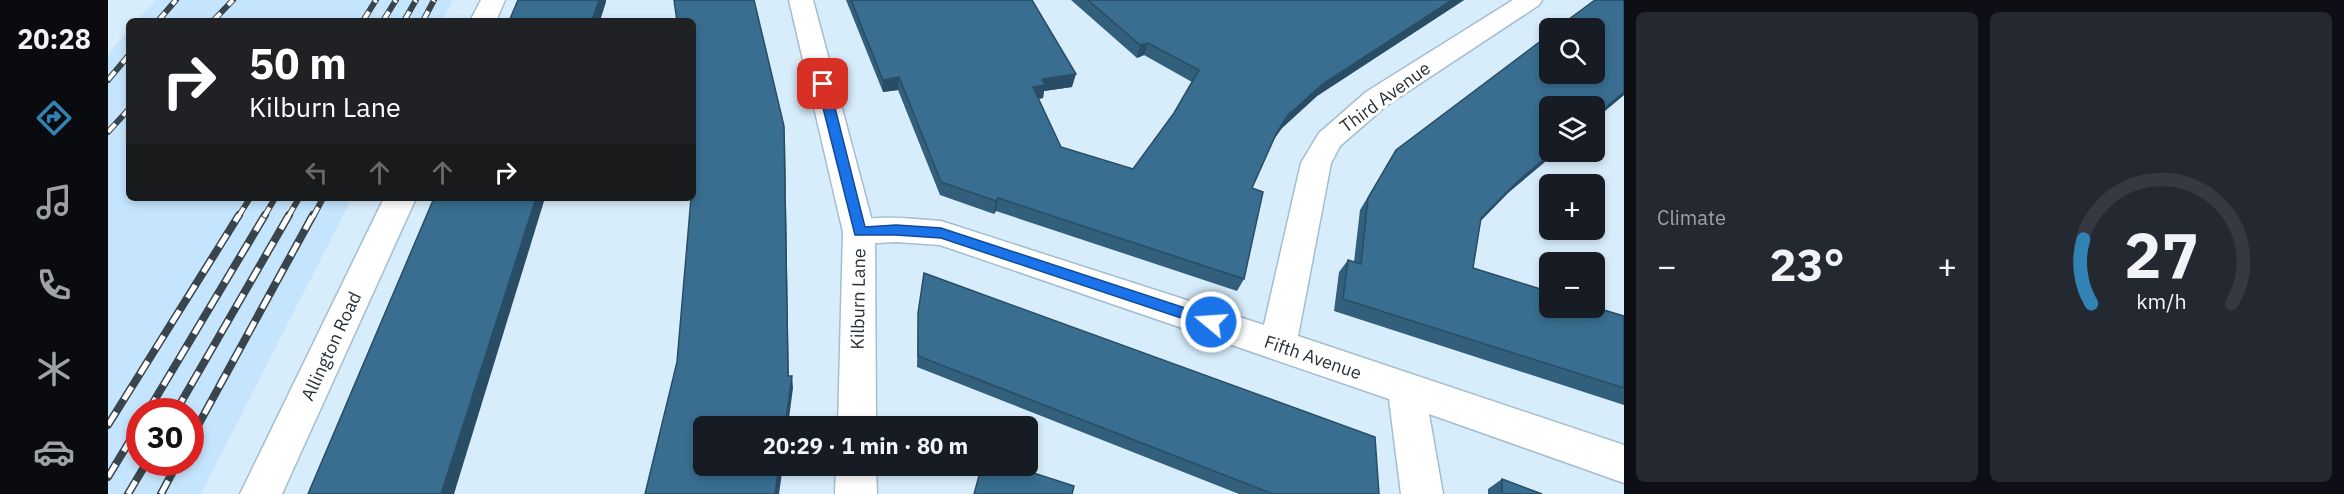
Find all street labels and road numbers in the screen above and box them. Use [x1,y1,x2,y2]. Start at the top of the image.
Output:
street label: Third Avenue [1335,56,1435,138]
street label: Kilburn Lane [846,248,870,350]
street label: Allington Road [296,288,366,404]
street label: Fifth Avenue [1261,330,1365,384]

